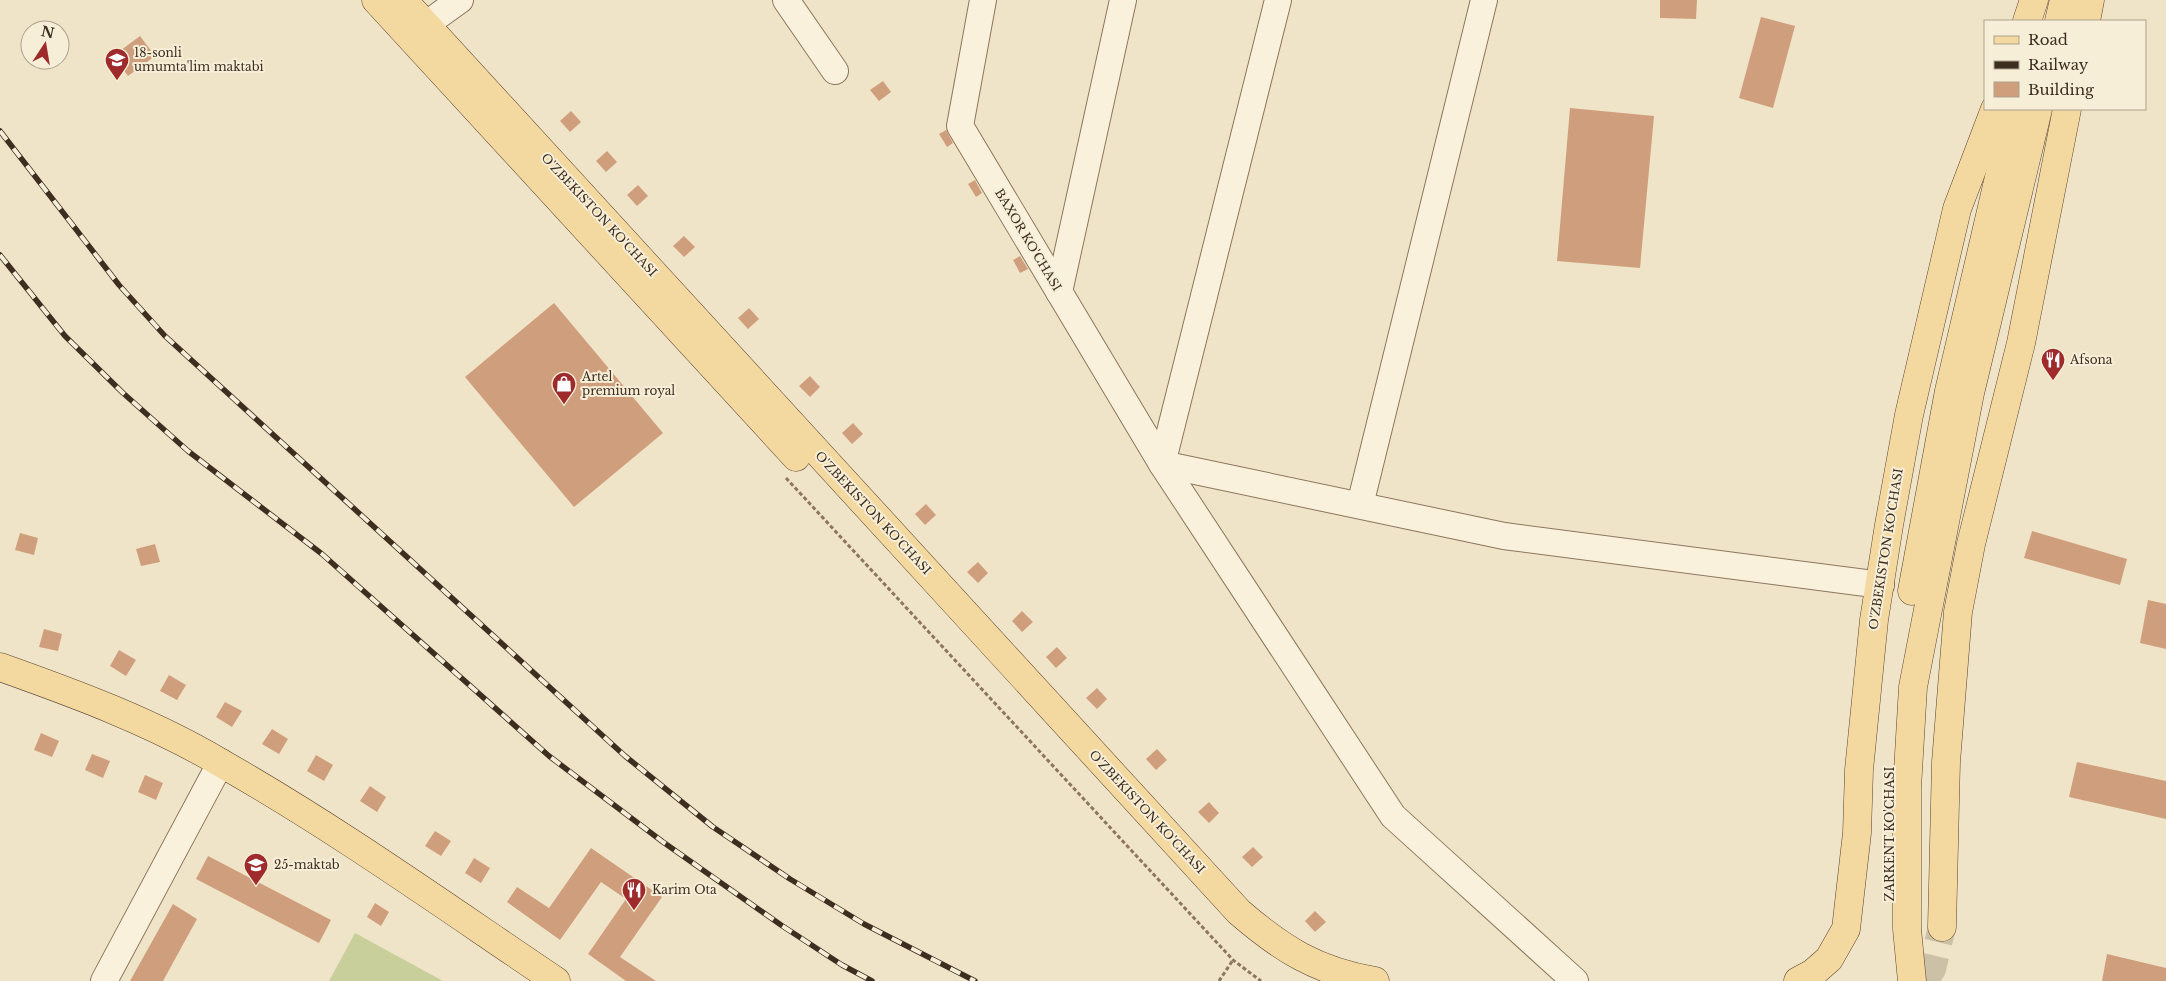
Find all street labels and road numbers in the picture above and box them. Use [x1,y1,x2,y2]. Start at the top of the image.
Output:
street label: O'ZBEKISTON KO'CHASI [538,150,661,279]
street label: BAXOR KO'CHASI [992,186,1065,294]
street label: O'ZBEKISTON KO'CHASI [812,448,935,577]
street label: O'ZBEKISTON KO'CHASI [1865,467,1906,631]
street label: O'ZBEKISTON KO'CHASI [1086,747,1209,876]
street label: ZARKENT KO'CHASI [1882,767,1897,901]

